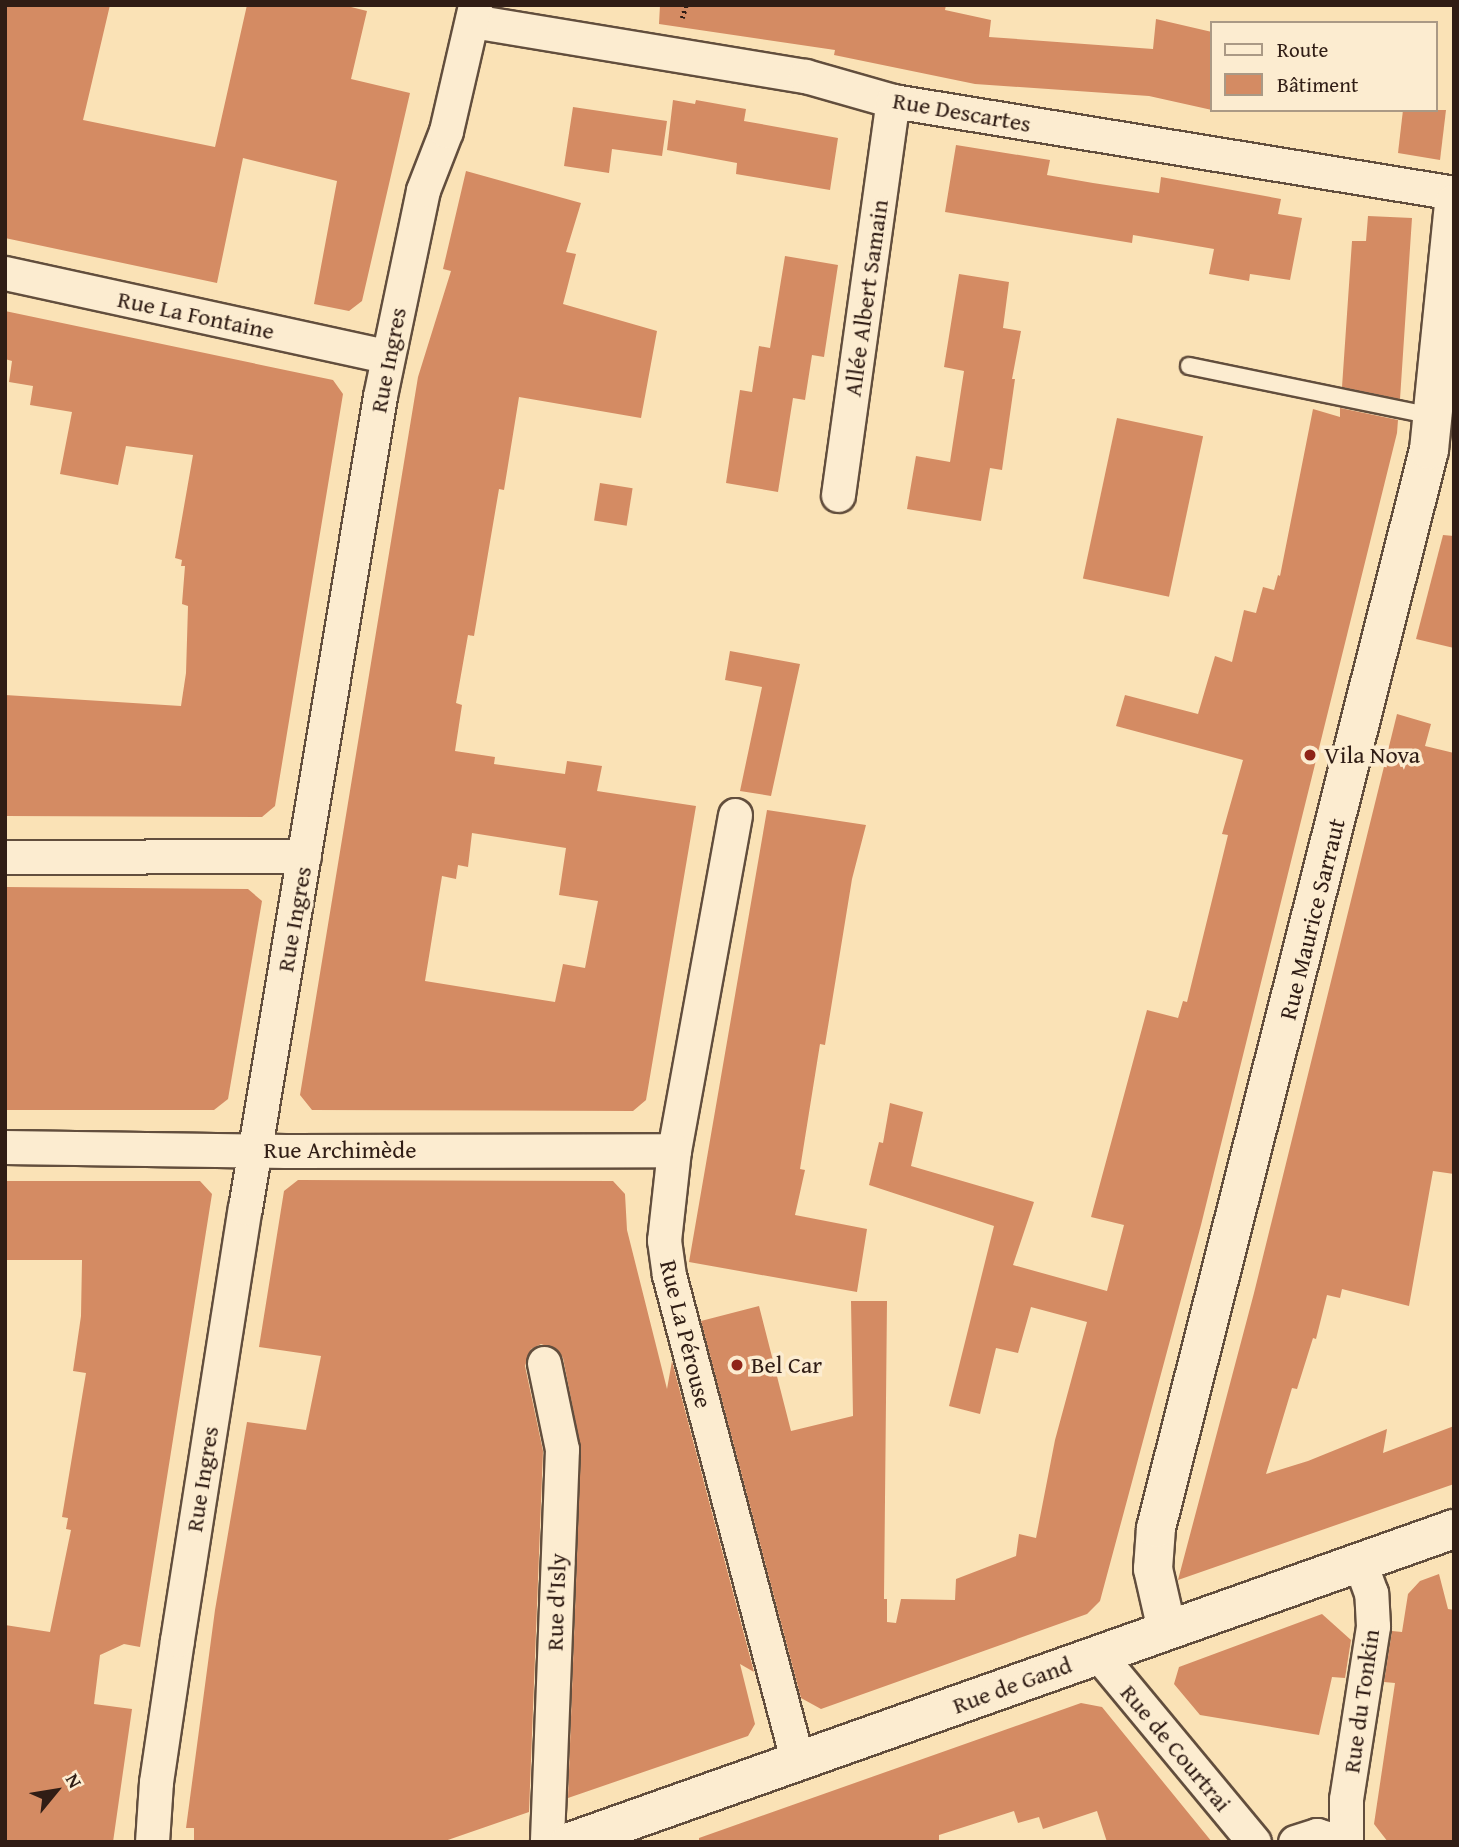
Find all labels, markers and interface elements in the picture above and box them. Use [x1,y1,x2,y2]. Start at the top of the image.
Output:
legend [1210,21,1438,112]
text: Route [1277,34,1328,65]
text: Bâtiment [1277,69,1358,100]
street label: Rue Descartes [891,86,1033,138]
street label: Allée Albert Samain [838,198,894,398]
street label: Rue La Fontaine [115,284,277,346]
street label: Rue Ingres [364,305,412,415]
place label: Vila Nova [1324,741,1420,769]
marker: Vila Nova [1302,747,1318,763]
street label: Rue Maurice Sarraut [1273,815,1351,1023]
street label: Rue Ingres [271,864,317,974]
street label: Rue Archimède [264,1136,416,1164]
street label: Rue La Pérouse [654,1257,718,1411]
place label: Bel Car [751,1351,822,1379]
marker: Bel Car [729,1357,745,1373]
street label: Rue Ingres [179,1424,225,1534]
street label: Rue d'Isly [540,1553,572,1651]
street label: Rue du Tonkin [1337,1627,1385,1775]
street label: Rue de Gand [949,1650,1075,1720]
street label: Rue de Courtrai [1114,1679,1238,1817]
north arrow [21,1756,91,1826]
text: N [59,1768,89,1793]

